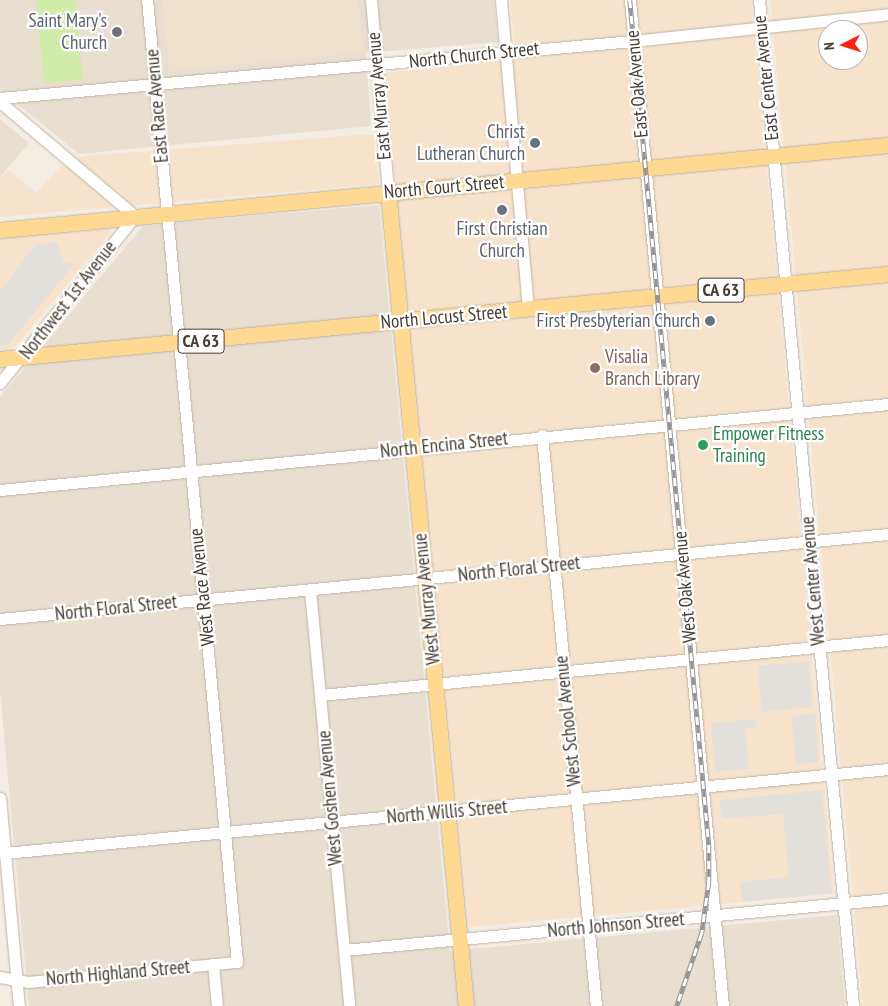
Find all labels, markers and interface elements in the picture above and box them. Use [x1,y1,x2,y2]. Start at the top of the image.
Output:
place label: Saint Mary's Church [29,10,107,54]
street label: East Center Avenue [748,14,784,142]
north arrow [818,20,868,70]
marker: Saint Mary's Church [111,26,123,38]
street label: East Oak Avenue [621,29,653,139]
street label: East Murray Avenue [362,31,396,161]
street label: North Church Street [408,37,540,73]
text: N [820,42,838,51]
street label: East Race Avenue [141,48,173,164]
place label: Christ Lutheran Church [417,121,525,165]
marker: Christ Lutheran Church [529,137,541,149]
street label: North Court Street [383,170,505,204]
marker: First Christian Church [496,204,508,216]
place label: First Christian Church [457,218,547,262]
street label: Northwest 1st Avenue [15,236,121,364]
road number: CA 63 [697,274,745,306]
street label: North Locust Street [380,300,508,334]
place label: First Presbyterian Church [537,310,700,332]
marker: First Presbyterian Church [704,315,716,327]
road number: CA 63 [177,326,225,356]
place label: Visalia Branch Library [605,346,700,390]
marker: Visalia Branch Library [589,362,601,374]
place label: Empower Fitness Training [713,423,824,467]
street label: North Encina Street [379,427,509,463]
marker: Empower Fitness Training [697,439,709,451]
street label: West Center Avenue [796,515,830,647]
street label: West Race Avenue [184,527,220,647]
street label: West Oak Avenue [669,530,701,644]
street label: West Murray Avenue [409,532,445,666]
street label: North Floral Street [457,551,581,587]
street label: North Floral Street [54,590,178,626]
street label: West School Avenue [550,654,586,788]
street label: West Goshen Avenue [313,729,347,867]
street label: North Willis Street [386,795,508,829]
street label: North Johnson Street [547,908,685,942]
street label: North Highland Street [45,955,191,991]

